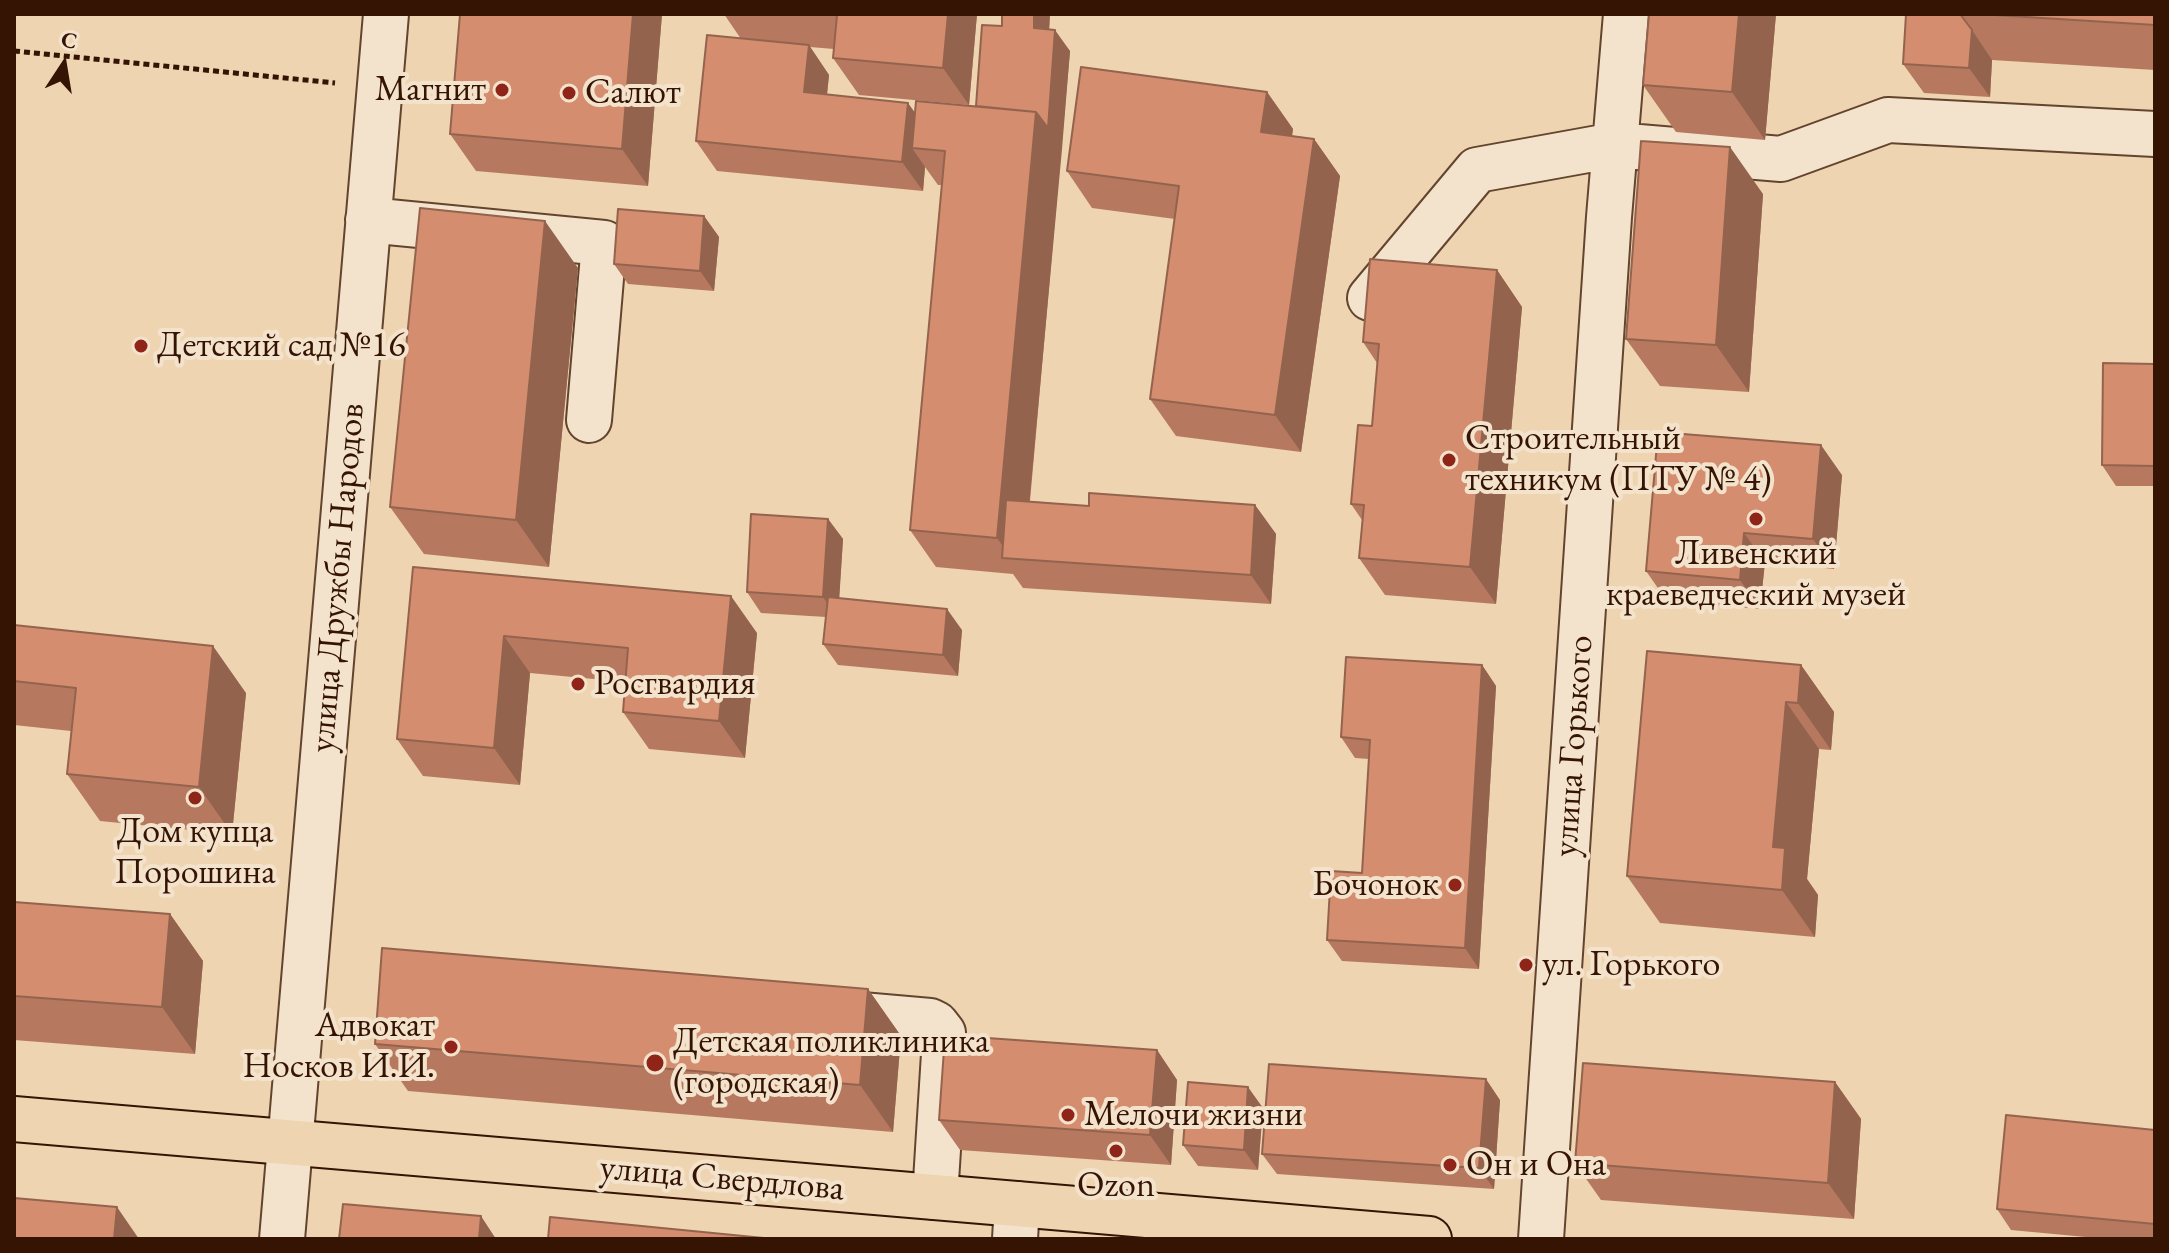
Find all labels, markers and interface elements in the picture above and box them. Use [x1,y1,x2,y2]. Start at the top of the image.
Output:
north arrow [24,24,104,104]
text: С [58,24,80,56]
place label: Магнит [375,68,486,112]
place label: Салют [585,71,681,115]
marker: Магнит [493,81,511,99]
marker: Салют [560,84,578,102]
place label: Детский сад №16 [157,324,406,368]
marker: Детский сад №16 [132,337,150,355]
street label: улица Дружбы Народов [301,402,375,754]
place label: Строительный техникум (ПТУ № 4) [1465,417,1772,502]
marker: Строительный техникум (ПТУ № 4) [1440,451,1458,469]
marker: Ливенский краеведческий музей [1747,510,1765,528]
place label: Ливенский краеведческий музей [1606,532,1906,617]
street label: улица Горького [1545,634,1603,858]
place label: Росгвардия [594,662,756,706]
marker: Росгвардия [569,675,587,693]
marker: Дом купца Порошина [186,789,204,807]
place label: Дом купца Порошина [114,810,276,895]
place label: Бочонок [1312,863,1439,907]
marker: Бочонок [1446,876,1464,894]
place label: ул. Горького [1542,943,1720,987]
marker: ул. Горького [1517,956,1535,974]
place label: Адвокат Носков И.И. [243,1004,435,1089]
place label: Детская поликлиника (городская) [673,1020,989,1105]
marker: Адвокат Носков И.И. [442,1038,460,1056]
marker: Детская поликлиника (городская) [644,1052,666,1074]
place label: Мелочи жизни [1084,1093,1303,1137]
marker: Мелочи жизни [1059,1106,1077,1124]
marker: Ozon [1107,1142,1125,1160]
place label: Он и Она [1466,1143,1606,1187]
street label: улица Свердлова [598,1147,846,1211]
marker: Он и Она [1441,1156,1459,1174]
place label: Ozon [1077,1164,1155,1208]

